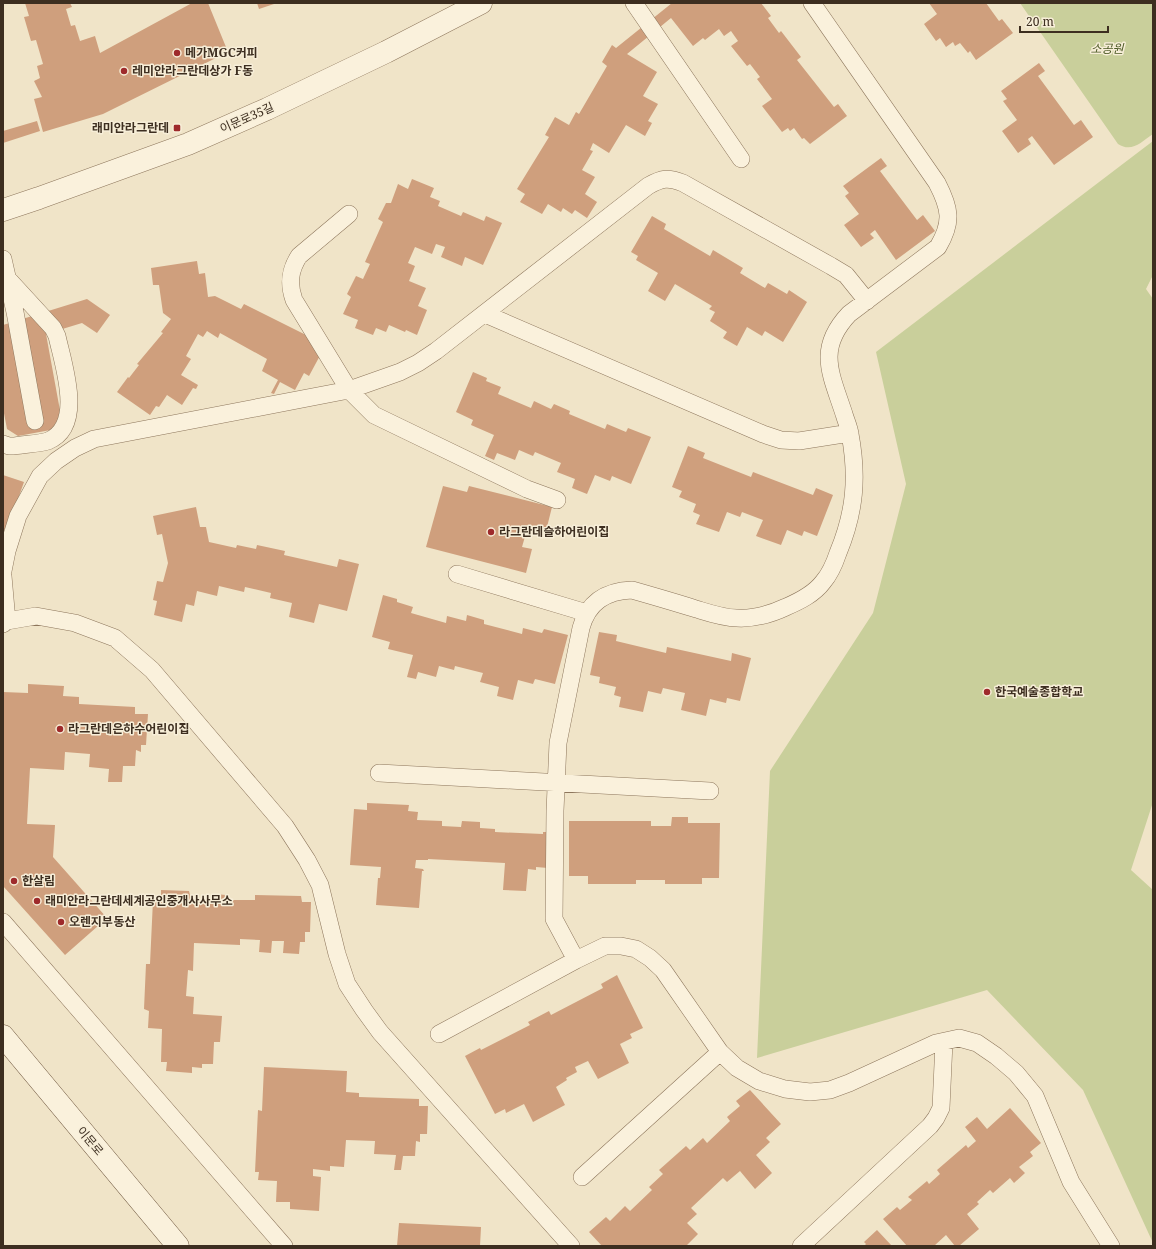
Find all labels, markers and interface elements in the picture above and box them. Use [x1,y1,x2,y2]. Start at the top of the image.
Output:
scale bar [1020,8,1108,34]
text: 20 m [1026,13,1054,30]
park label: 소공원 [1090,40,1125,57]
place label: 메가MGC커피 [185,44,258,61]
marker: 메가MGC커피 [172,48,182,58]
place label: 레미안라그란데상가 F동 [132,62,253,79]
marker: 레미안라그란데상가 F동 [119,66,129,76]
street label: 이문로35길 [217,98,277,137]
place label: 래미안라그란데 [92,119,169,136]
marker: 래미안라그란데 [172,123,182,133]
place label: 라그란데슬하어린이집 [499,523,609,540]
marker: 라그란데슬하어린이집 [486,527,496,537]
place label: 한국예술종합학교 [995,683,1083,700]
marker: 한국예술종합학교 [982,687,992,697]
place label: 라그란데은하수어린이집 [68,720,189,737]
marker: 라그란데은하수어린이집 [55,724,65,734]
place label: 한살림 [22,872,55,889]
marker: 한살림 [9,876,19,886]
place label: 래미안라그란데세계공인중개사사무소 [45,892,233,909]
marker: 래미안라그란데세계공인중개사사무소 [32,896,42,906]
place label: 오렌지부동산 [69,913,135,930]
marker: 오렌지부동산 [56,917,66,927]
street label: 이문로 [73,1123,108,1159]

